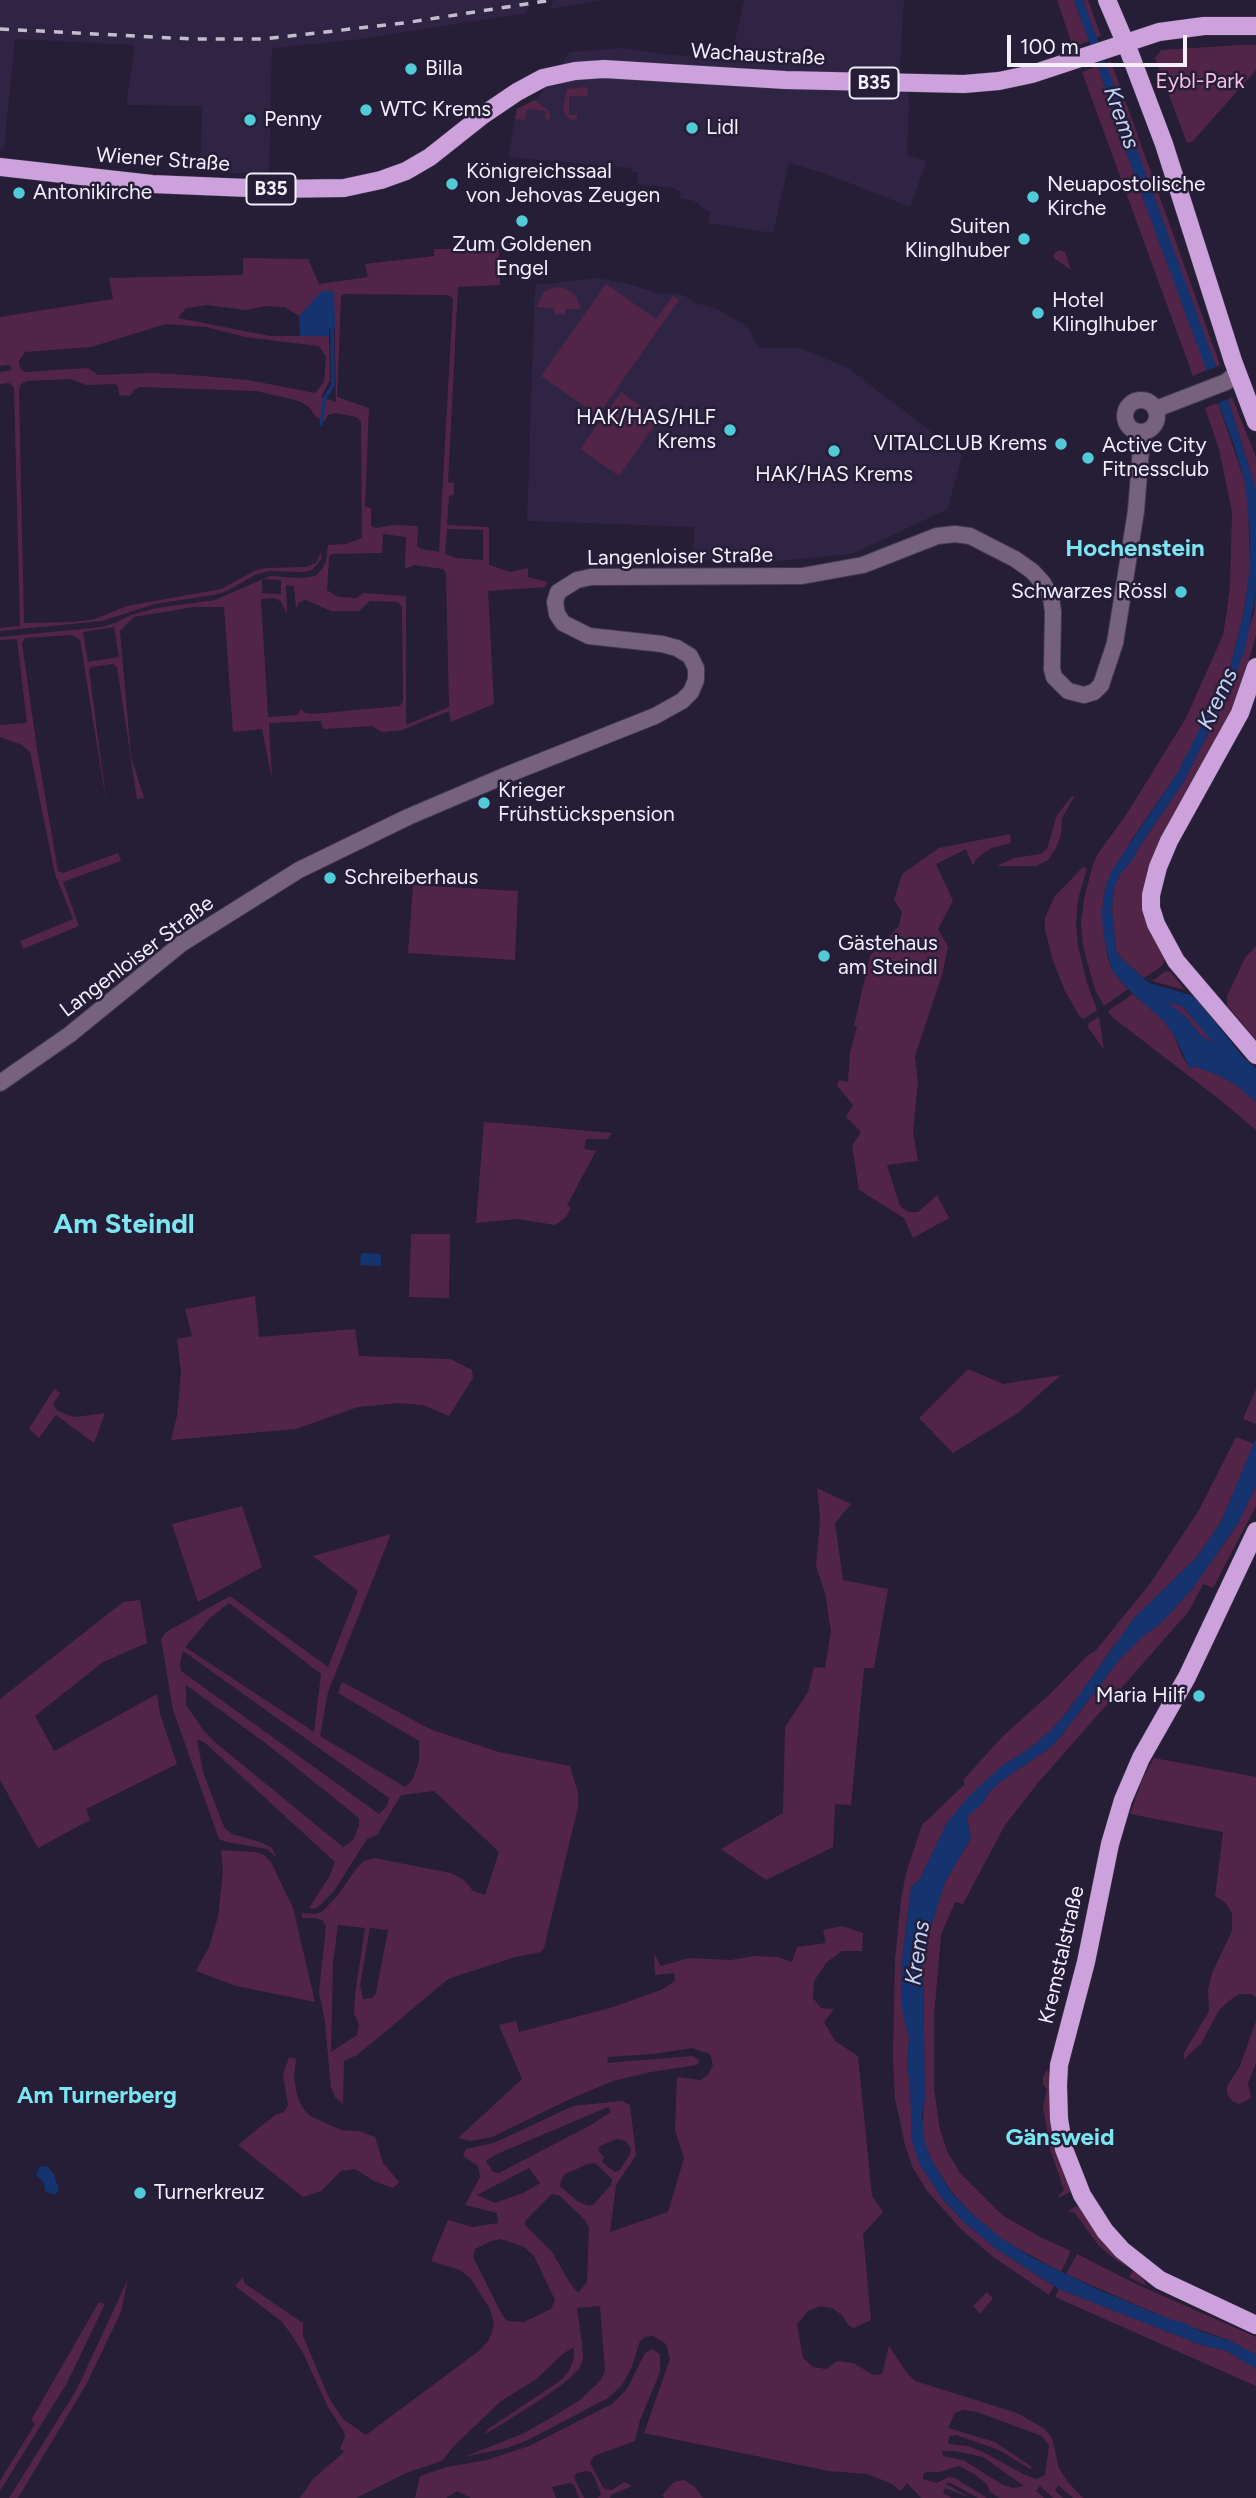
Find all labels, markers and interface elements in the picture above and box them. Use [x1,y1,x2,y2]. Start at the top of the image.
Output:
scale bar [1011,21,1191,65]
text: 100 m [1020,34,1079,59]
street label: Wachaustraße [690,39,826,71]
place label: Billa [425,56,463,82]
marker: Billa [403,61,419,77]
road number: B35 [850,68,898,99]
park label: Eybl-Park [1155,69,1245,95]
water label: Krems [1097,83,1145,153]
place label: WTC Krems [380,97,491,123]
marker: WTC Krems [358,102,374,118]
place label: Penny [264,107,322,133]
marker: Penny [242,112,258,128]
place label: Lidl [706,115,739,141]
marker: Lidl [684,120,700,136]
street label: Wiener Straße [95,143,231,177]
place label: Königreichssaal von Jehovas Zeugen [466,159,660,209]
place label: Neuapostolische Kirche [1047,172,1205,222]
road number: B35 [246,174,296,204]
marker: Königreichssaal von Jehovas Zeugen [444,176,460,192]
place label: Antonikirche [33,180,152,206]
marker: Antonikirche [11,185,27,201]
marker: Neuapostolische Kirche [1025,189,1041,205]
marker: Zum Goldenen Engel [514,213,530,229]
place label: Suiten Klinglhuber [905,214,1010,264]
marker: Suiten Klinglhuber [1016,231,1032,247]
place label: Zum Goldenen Engel [452,232,592,282]
place label: Hotel Klinglhuber [1052,288,1157,338]
marker: Hotel Klinglhuber [1030,305,1046,321]
place label: HAK/HAS/HLF Krems [576,405,716,455]
marker: HAK/HAS/HLF Krems [722,422,738,438]
place label: VITALCLUB Krems [874,431,1047,457]
place label: Active City Fitnessclub [1102,433,1209,483]
marker: VITALCLUB Krems [1053,436,1069,452]
marker: HAK/HAS Krems [826,443,842,459]
marker: Active City Fitnessclub [1080,450,1096,466]
place label: HAK/HAS Krems [755,462,913,488]
district label: Hochenstein [1065,535,1205,563]
street label: Langenloiser Straße [587,543,773,571]
place label: Schwarzes Rössl [1011,579,1167,605]
marker: Schwarzes Rössl [1173,584,1189,600]
water label: Krems [1192,664,1244,734]
place label: Krieger Frühstückspension [498,778,675,828]
marker: Krieger Frühstückspension [476,795,492,811]
place label: Schreiberhaus [344,865,478,891]
marker: Schreiberhaus [322,870,338,886]
street label: Langenloiser Straße [55,891,219,1023]
place label: Gästehaus am Steindl [838,931,938,981]
marker: Gästehaus am Steindl [816,948,832,964]
district label: Am Steindl [53,1208,195,1242]
place label: Maria Hilf [1096,1683,1185,1709]
marker: Maria Hilf [1191,1688,1207,1704]
street label: Kremstalstraße [1034,1883,1090,2027]
water label: Krems [900,1919,936,1987]
district label: Am Turnerberg [17,2082,177,2110]
district label: Gänsweid [1006,2124,1114,2152]
place label: Turnerkreuz [154,2180,264,2206]
marker: Turnerkreuz [132,2185,148,2201]

